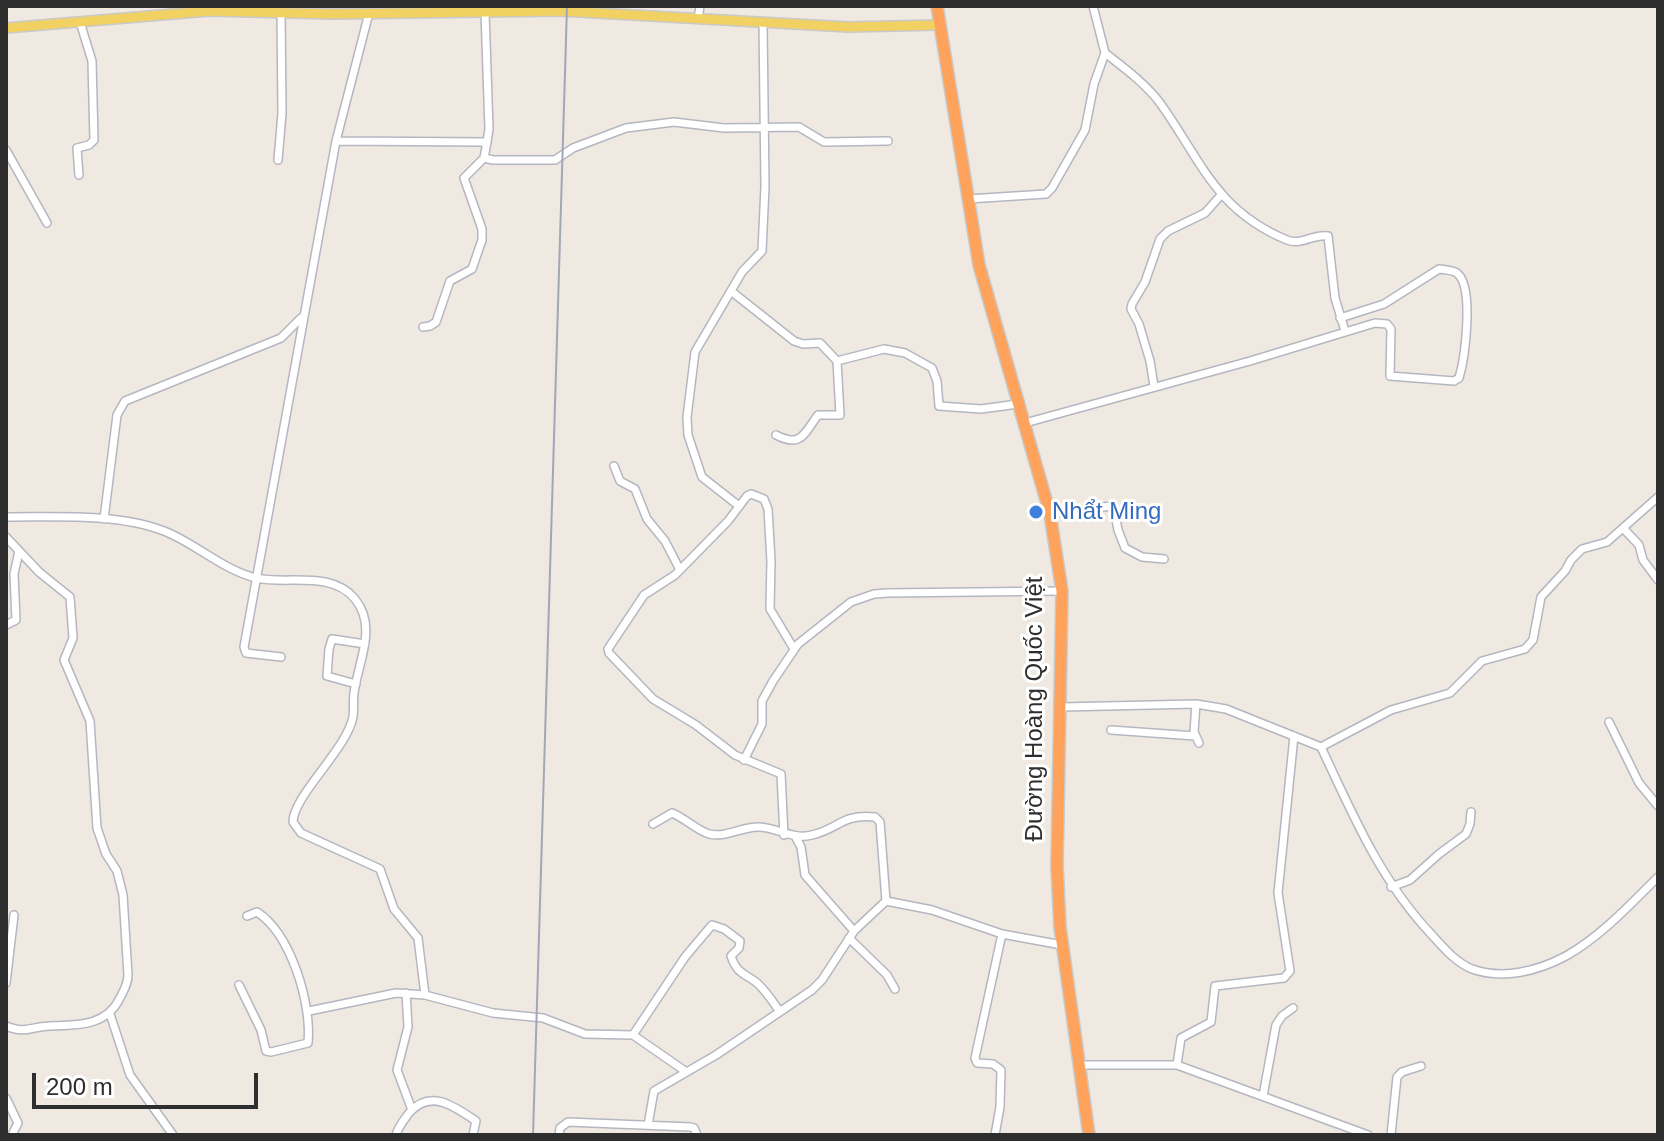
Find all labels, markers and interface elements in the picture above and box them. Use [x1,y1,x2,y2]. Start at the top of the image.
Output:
place label: Nhẩt Ming [1052,498,1161,526]
marker: Nhẩt Ming [1027,503,1045,521]
street label: Đường Hoàng Quốc Việt [1021,577,1049,841]
scale bar [36,1057,262,1107]
text: 200 m [46,1073,113,1100]

